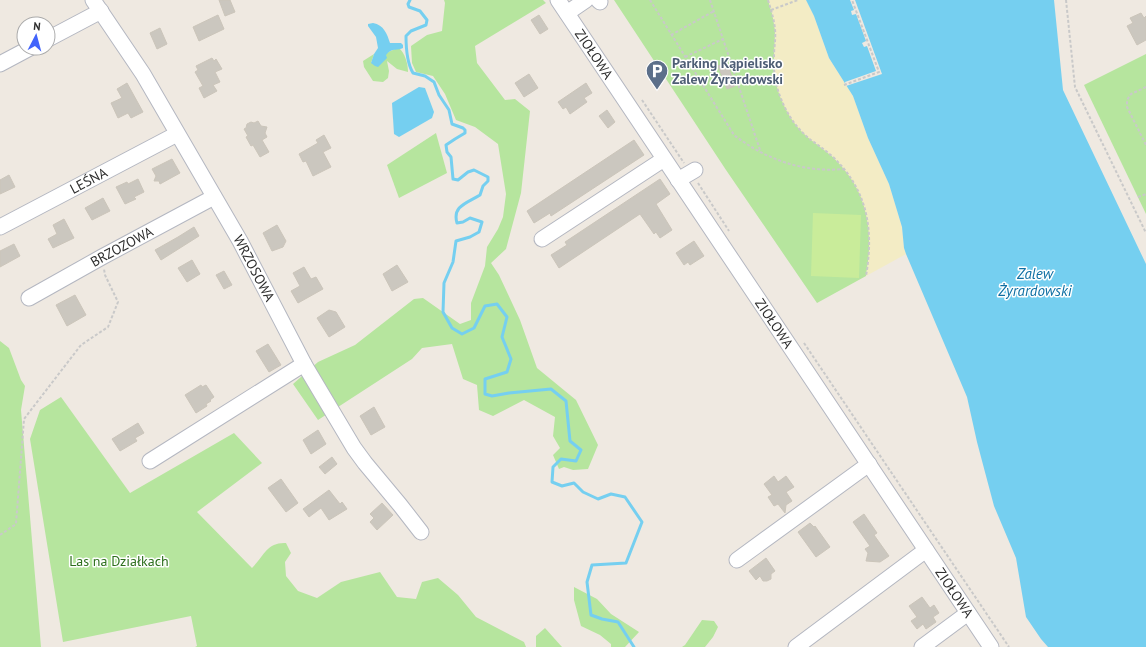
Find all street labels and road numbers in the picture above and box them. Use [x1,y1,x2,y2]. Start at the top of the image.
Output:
street label: ZIOŁOWA [571,26,618,83]
street label: LEŚNA [67,163,111,198]
street label: BRZOZOWA [87,222,157,271]
street label: WRZOSOWA [229,232,279,305]
street label: ZIOŁOWA [751,295,798,352]
street label: ZIOŁOWA [931,564,978,622]

